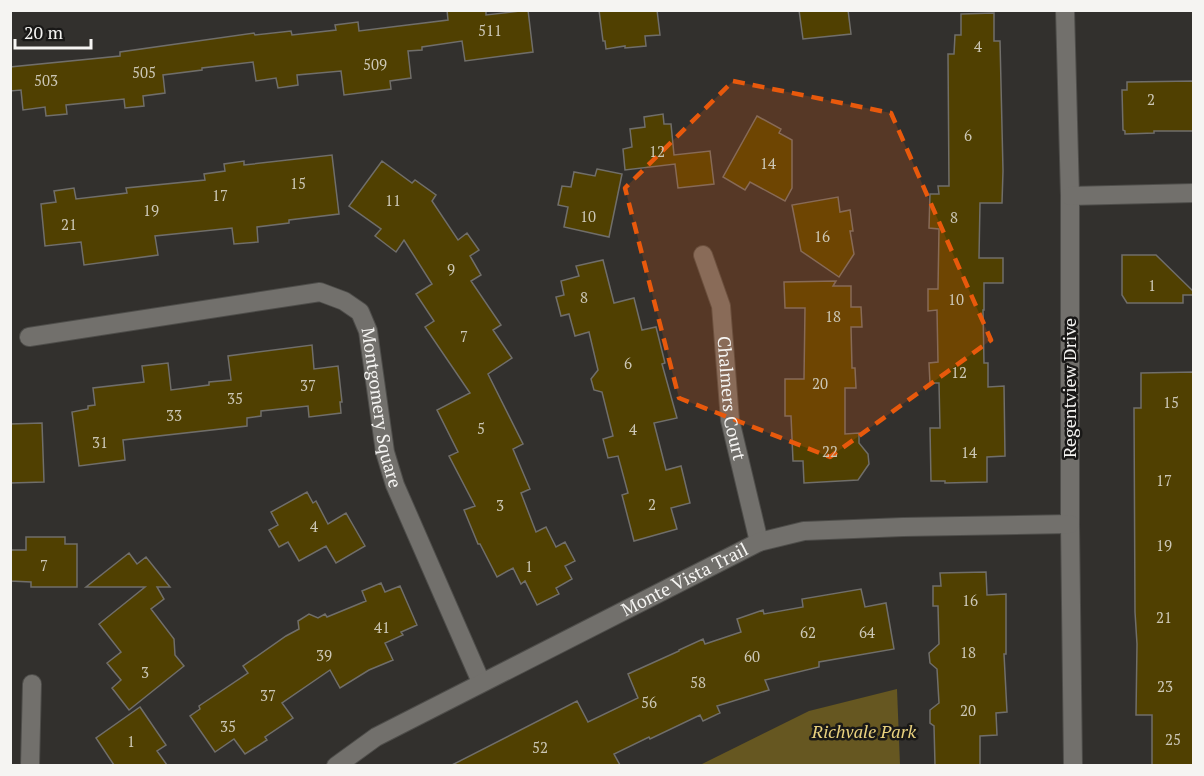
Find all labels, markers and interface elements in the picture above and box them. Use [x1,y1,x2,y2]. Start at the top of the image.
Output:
scale bar [15,12,92,50]
text: 20 m [24,20,64,44]
house number: 511 [478,20,502,40]
house number: 4 [974,36,982,56]
house number: 509 [363,54,387,74]
house number: 505 [132,62,156,82]
house number: 503 [34,70,58,90]
house number: 2 [1147,89,1155,109]
house number: 6 [964,125,972,145]
house number: 12 [649,141,665,161]
house number: 14 [760,153,776,173]
house number: 15 [290,173,306,193]
house number: 17 [212,185,228,205]
house number: 11 [385,190,401,210]
house number: 19 [143,200,159,220]
house number: 10 [580,206,596,226]
house number: 8 [950,207,958,227]
house number: 21 [61,214,77,234]
house number: 16 [814,226,830,246]
house number: 9 [447,259,455,279]
house number: 1 [1148,275,1156,295]
house number: 8 [580,287,588,307]
house number: 10 [948,289,964,309]
house number: 18 [825,306,841,326]
street label: Regentview Drive [1057,318,1081,458]
street label: Montgomery Square [357,326,408,491]
house number: 7 [460,326,468,346]
street label: Chalmers Court [712,335,752,463]
house number: 6 [624,353,632,373]
house number: 12 [951,362,967,382]
house number: 20 [812,373,828,393]
house number: 37 [300,375,316,395]
house number: 35 [227,388,243,408]
house number: 15 [1163,392,1179,412]
house number: 33 [166,405,182,425]
house number: 5 [477,418,485,438]
house number: 4 [629,419,637,439]
house number: 31 [92,432,108,452]
house number: 22 [822,441,838,461]
house number: 14 [961,442,977,462]
house number: 17 [1156,470,1172,490]
house number: 2 [648,494,656,514]
house number: 3 [496,495,504,515]
house number: 4 [310,516,318,536]
house number: 19 [1156,535,1172,555]
street label: Monte Vista Trail [617,537,752,621]
house number: 7 [40,555,48,575]
house number: 1 [525,556,533,576]
house number: 16 [962,590,978,610]
house number: 21 [1156,607,1172,627]
house number: 41 [374,617,390,637]
house number: 62 [800,622,816,642]
house number: 64 [859,622,875,642]
house number: 18 [960,642,976,662]
house number: 39 [316,645,332,665]
house number: 60 [744,646,760,666]
house number: 3 [141,662,149,682]
house number: 58 [690,672,706,692]
house number: 23 [1157,676,1173,696]
house number: 37 [260,685,276,705]
house number: 56 [641,692,657,712]
house number: 20 [960,700,976,720]
house number: 35 [220,716,236,736]
park label: Richvale Park [811,719,916,743]
house number: 25 [1165,729,1181,749]
house number: 1 [127,731,135,751]
house number: 52 [532,737,548,757]

